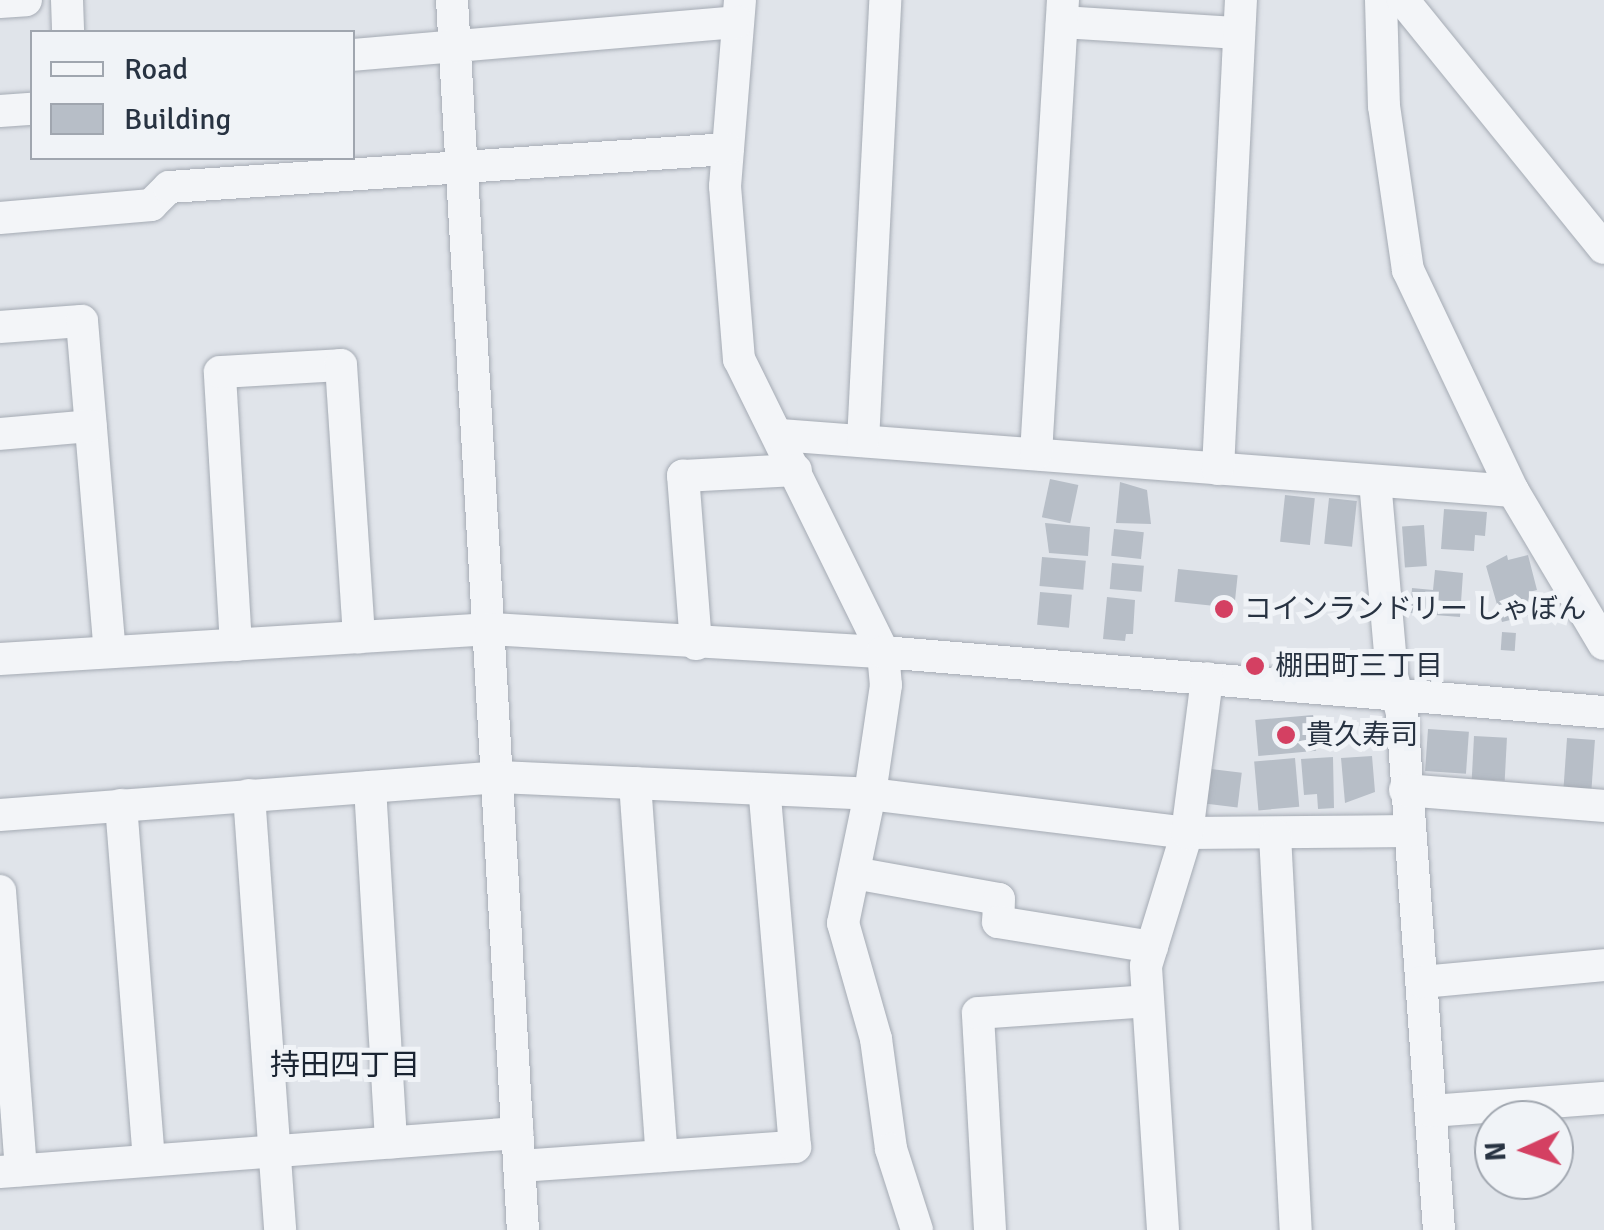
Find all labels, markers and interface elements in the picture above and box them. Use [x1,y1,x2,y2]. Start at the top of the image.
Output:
legend [30,30,355,160]
text: Road [124,51,188,88]
text: Building [124,101,231,138]
place label: コインランドリー しゃぼん [1244,592,1586,626]
marker: コインランドリー しゃぼん [1213,598,1235,620]
place label: 棚田町三丁目 [1275,649,1443,683]
marker: 棚田町三丁目 [1244,655,1266,677]
place label: 貴久寿司 [1306,718,1418,752]
marker: 貴久寿司 [1275,724,1297,746]
district label: 持田四丁目 [270,1048,420,1084]
north arrow [1474,1100,1574,1200]
text: N [1479,1141,1514,1162]

